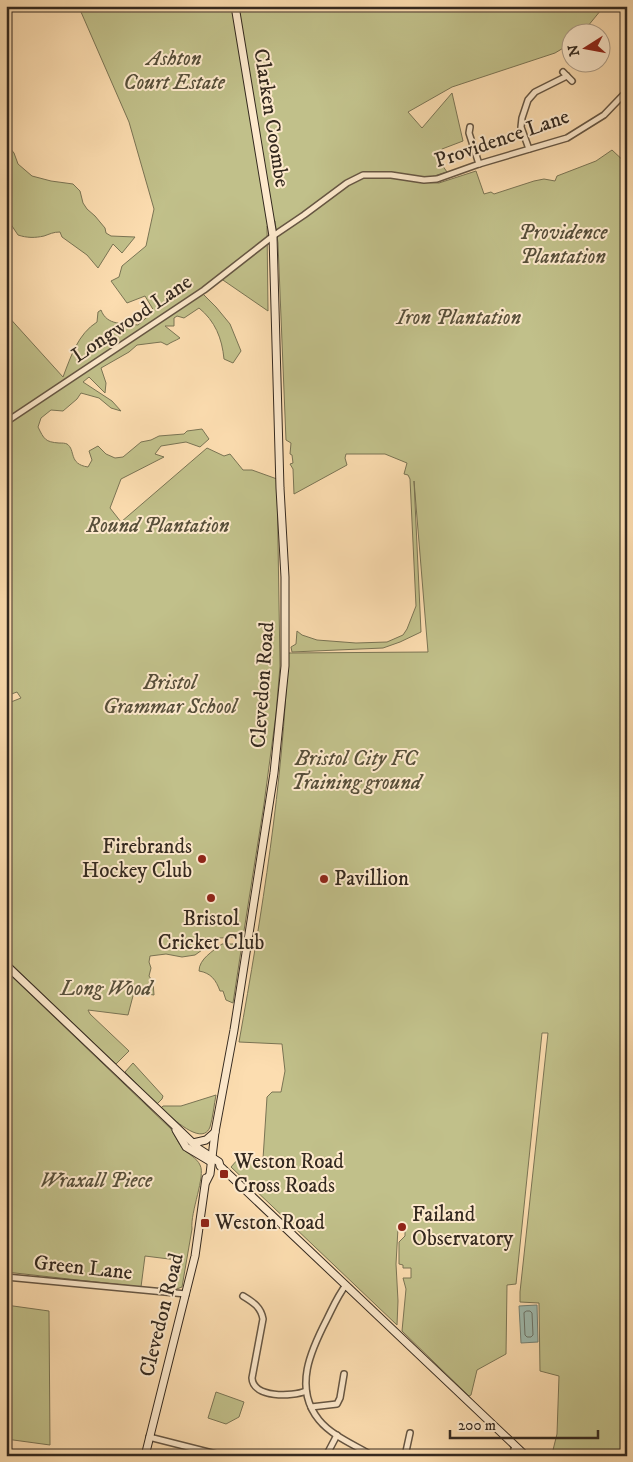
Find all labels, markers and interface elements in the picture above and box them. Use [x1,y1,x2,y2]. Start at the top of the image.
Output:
north arrow [560,22,610,72]
text: N [564,42,584,58]
park label: Ashton Court Estate [123,46,226,96]
street label: Clarken Coombe [247,47,295,189]
street label: Providence Lane [431,104,573,174]
park label: Providence Plantation [519,220,608,270]
street label: Longwood Lane [67,269,197,369]
park label: Iron Plantation [395,305,522,331]
park label: Round Plantation [86,513,230,539]
street label: Clevedon Road [246,621,280,749]
park label: Bristol Grammar School [103,670,240,720]
park label: Bristol City FC Training ground [291,746,424,796]
place label: Firebrands Hockey Club [82,834,192,884]
marker: Firebrands Hockey Club [196,853,208,865]
place label: Pavillion [334,866,409,892]
marker: Pavillion [318,873,330,885]
marker: Bristol Cricket Club [205,892,217,904]
place label: Bristol Cricket Club [158,906,264,956]
park label: Long Wood [59,976,155,1002]
place label: Weston Road Cross Roads [233,1149,344,1199]
park label: Wraxall Piece [40,1168,153,1194]
marker: Weston Road Cross Roads [218,1168,230,1180]
place label: Failand Observatory [412,1202,514,1252]
place label: Weston Road [214,1210,325,1236]
marker: Weston Road [199,1217,211,1229]
marker: Failand Observatory [396,1221,408,1233]
street label: Green Lane [32,1250,134,1286]
street label: Clevedon Road [134,1250,190,1379]
scale bar [450,1407,598,1439]
text: 200 m [458,1416,496,1435]

